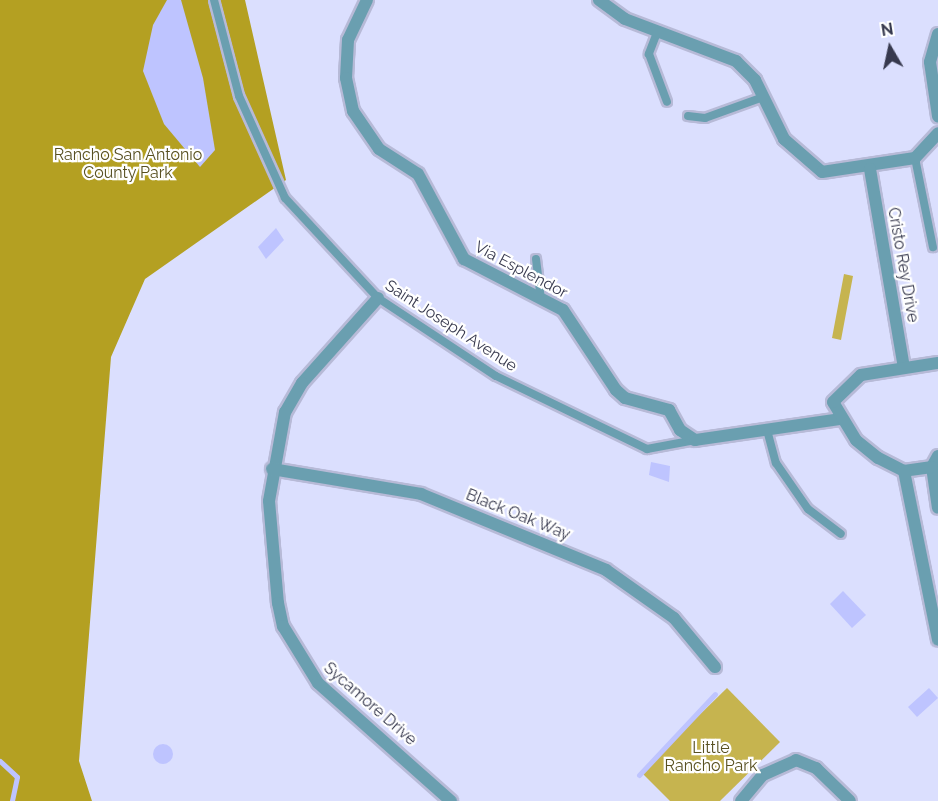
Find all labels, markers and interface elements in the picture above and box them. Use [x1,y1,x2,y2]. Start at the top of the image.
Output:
north arrow [860,18,920,78]
text: N [880,19,895,40]
park label: Rancho San Antonio County Park [53,145,203,183]
street label: Cristo Rey Drive [883,206,923,324]
street label: Via Esplendor [471,237,571,303]
street label: Saint Joseph Avenue [381,276,521,376]
street label: Black Oak Way [463,485,573,545]
street label: Sycamore Drive [320,659,420,749]
park label: Little Rancho Park [665,738,757,776]

